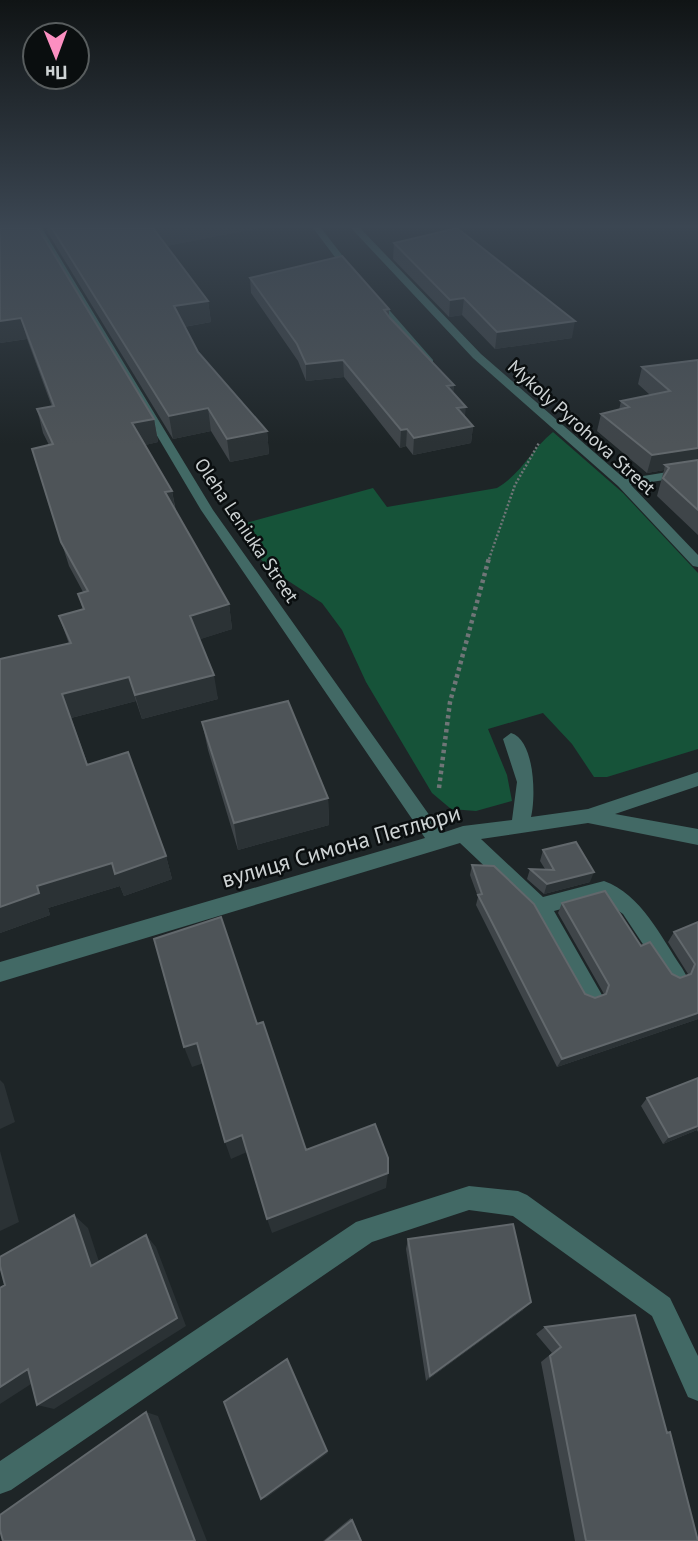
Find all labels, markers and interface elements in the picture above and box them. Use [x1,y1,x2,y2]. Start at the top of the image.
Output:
north arrow [21,21,91,91]
text: Пн [45,61,68,85]
street label: Mykoly Pyrohova Street [503,354,661,500]
street label: Oleha Leniuka Street [190,453,305,607]
street label: вулиця Симона Петлюри [218,798,464,894]

